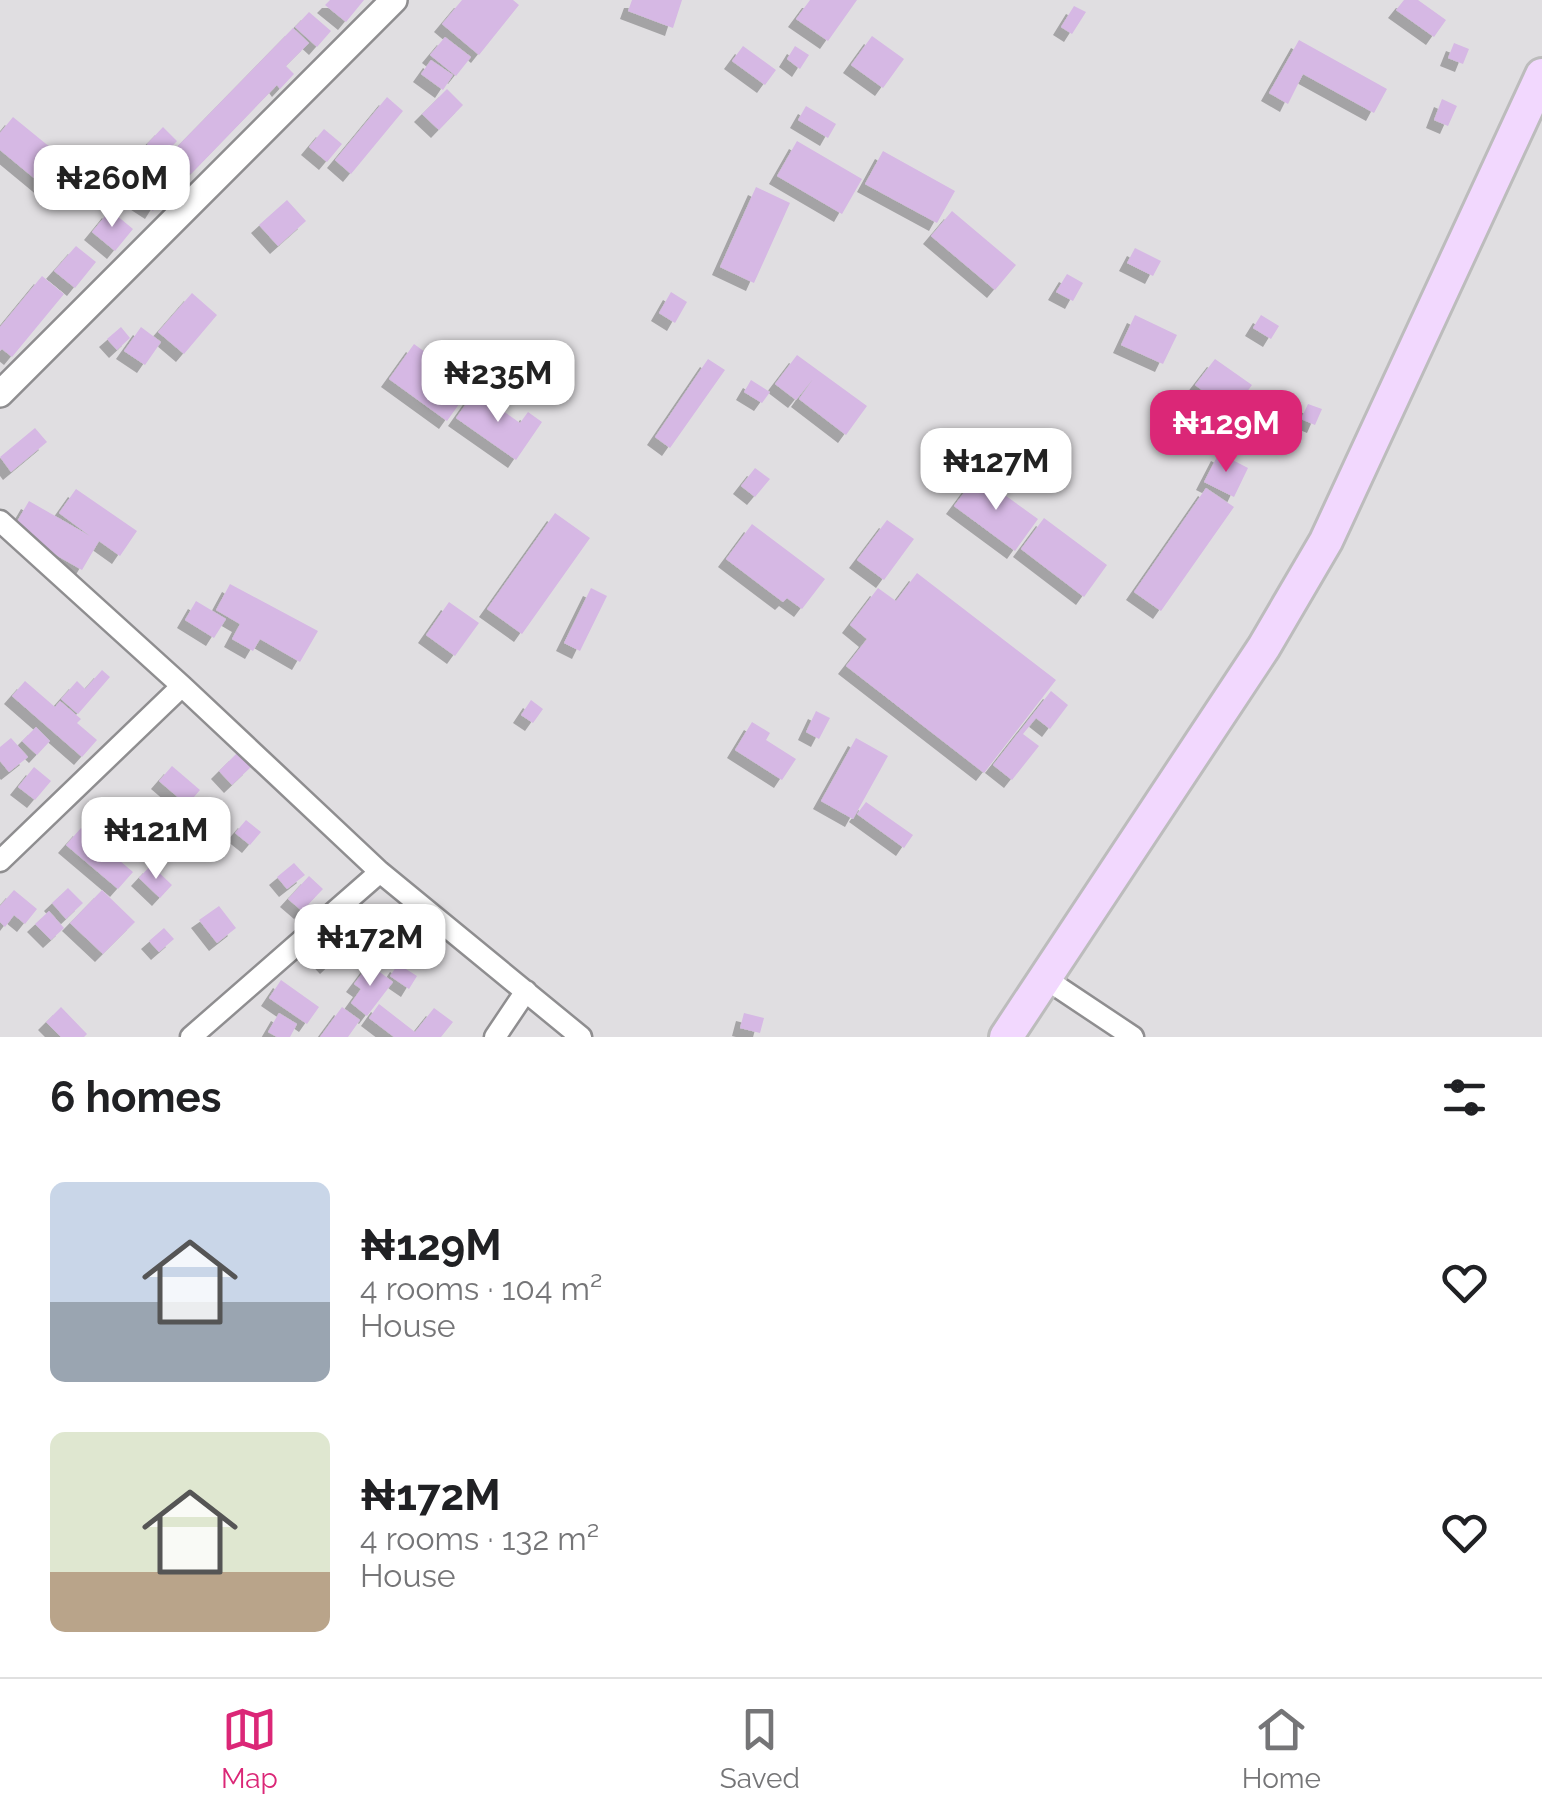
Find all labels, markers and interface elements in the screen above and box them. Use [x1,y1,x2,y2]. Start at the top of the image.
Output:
pin: ₦260M [42,145,182,230]
text: ₦260M [56,159,168,196]
pin: ₦235M [428,340,568,425]
text: ₦235M [444,354,552,391]
pin: ₦129M [1156,390,1296,475]
text: ₦129M [1172,404,1280,441]
pin: ₦127M [926,428,1066,513]
text: ₦127M [942,442,1050,479]
pin: ₦121M [86,797,226,882]
text: ₦121M [104,811,208,848]
pin: ₦172M [300,904,440,989]
text: ₦172M [316,918,424,955]
icon: filters [1437,1070,1492,1125]
text: 6 homes [50,1073,221,1122]
text: ₦129M [360,1221,502,1270]
icon: home [130,1222,250,1342]
icon: heart [1437,1255,1492,1310]
text: 4 rooms · 104 m² [360,1270,602,1307]
text: House [360,1307,456,1344]
text: ₦172M [360,1471,501,1520]
icon: home [130,1472,250,1592]
icon: heart [1437,1505,1492,1560]
text: 4 rooms · 132 m² [360,1520,599,1557]
text: House [360,1557,456,1594]
tab: Map [221,1702,278,1795]
tab: Saved [720,1702,800,1795]
tab: Home [1242,1702,1321,1795]

